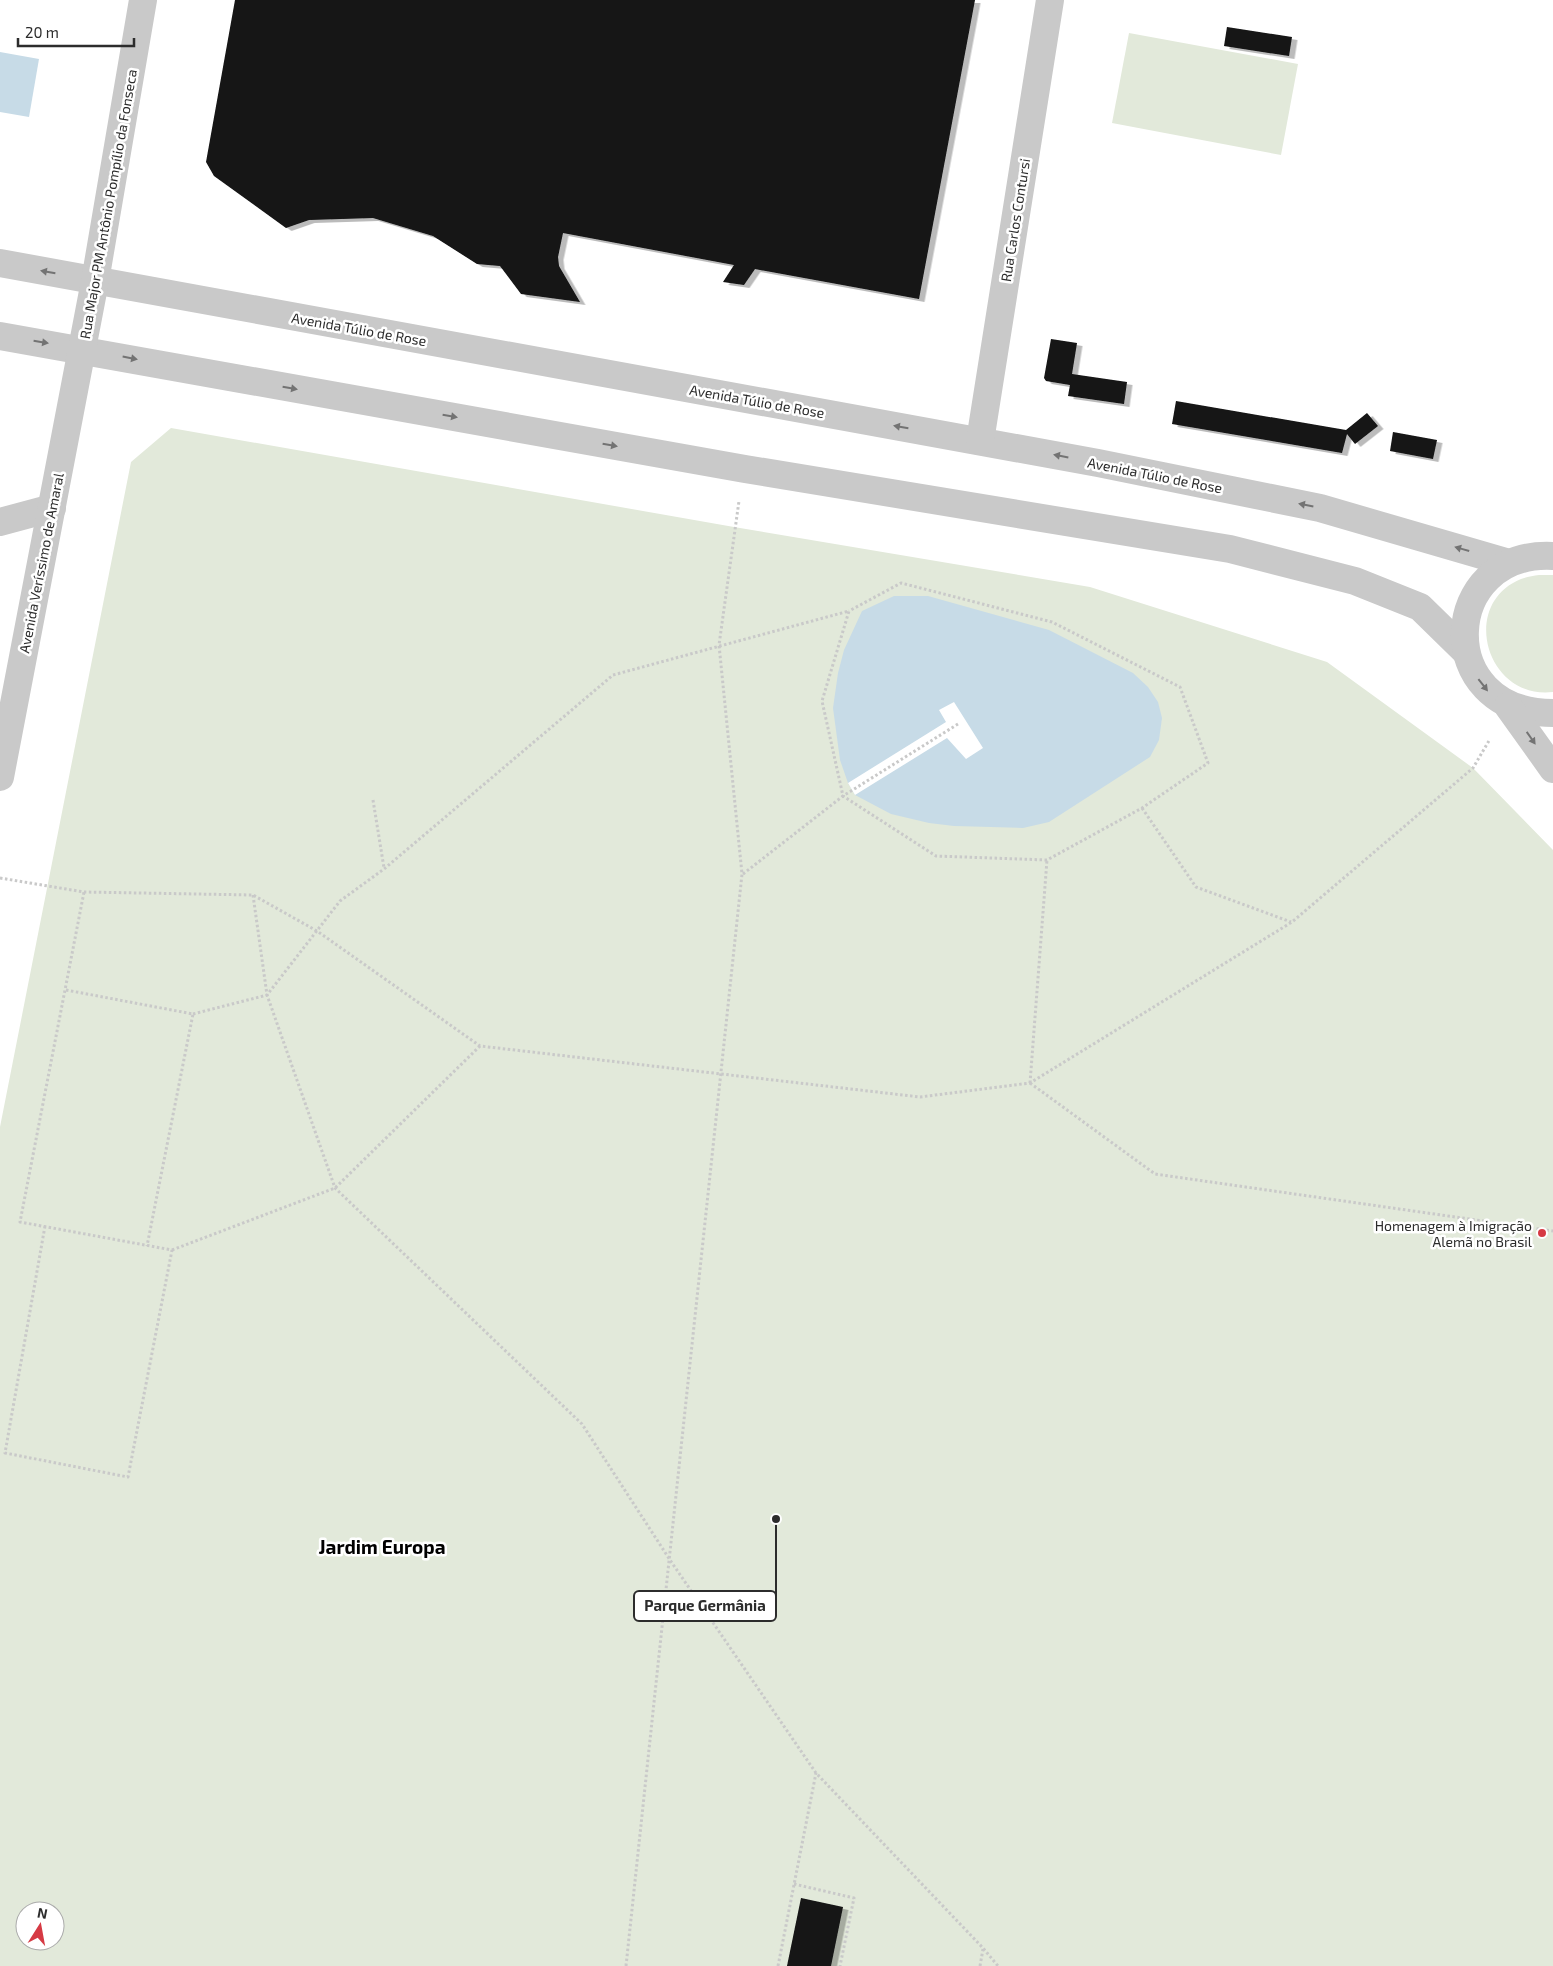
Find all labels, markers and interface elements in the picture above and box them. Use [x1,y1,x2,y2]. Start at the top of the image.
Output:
scale bar [18,15,134,47]
text: 20 m [25,23,59,41]
street label: Rua Major PM Antônio Pompílio da Fonseca [76,68,140,340]
street label: Rua Carlos Contursi [997,157,1033,283]
one-way arrow [39,267,55,275]
street label: Avenida Túlio de Rose [290,309,428,349]
one-way arrow [33,339,49,347]
one-way arrow [122,355,138,363]
street label: Avenida Túlio de Rose [688,381,826,421]
one-way arrow [282,384,298,392]
one-way arrow [442,413,458,421]
one-way arrow [892,422,908,430]
one-way arrow [602,441,618,449]
one-way arrow [1053,452,1068,460]
street label: Avenida Túlio de Rose [1086,454,1224,496]
street label: Avenida Veríssimo de Amaral [15,471,67,655]
one-way arrow [1297,500,1313,508]
one-way arrow [1454,545,1470,553]
one-way arrow [1478,678,1489,691]
one-way arrow [1526,731,1536,745]
place label: Homenagem à Imigração Alemã no Brasil [1375,1217,1533,1250]
marker: Homenagem à Imigração Alemã no Brasil [1536,1227,1548,1239]
district label: Jardim Europa [319,1535,446,1558]
callout: Parque Germânia [634,1591,776,1621]
text: Parque Germânia [644,1596,766,1614]
north arrow [15,1901,65,1951]
text: N [36,1903,49,1922]

